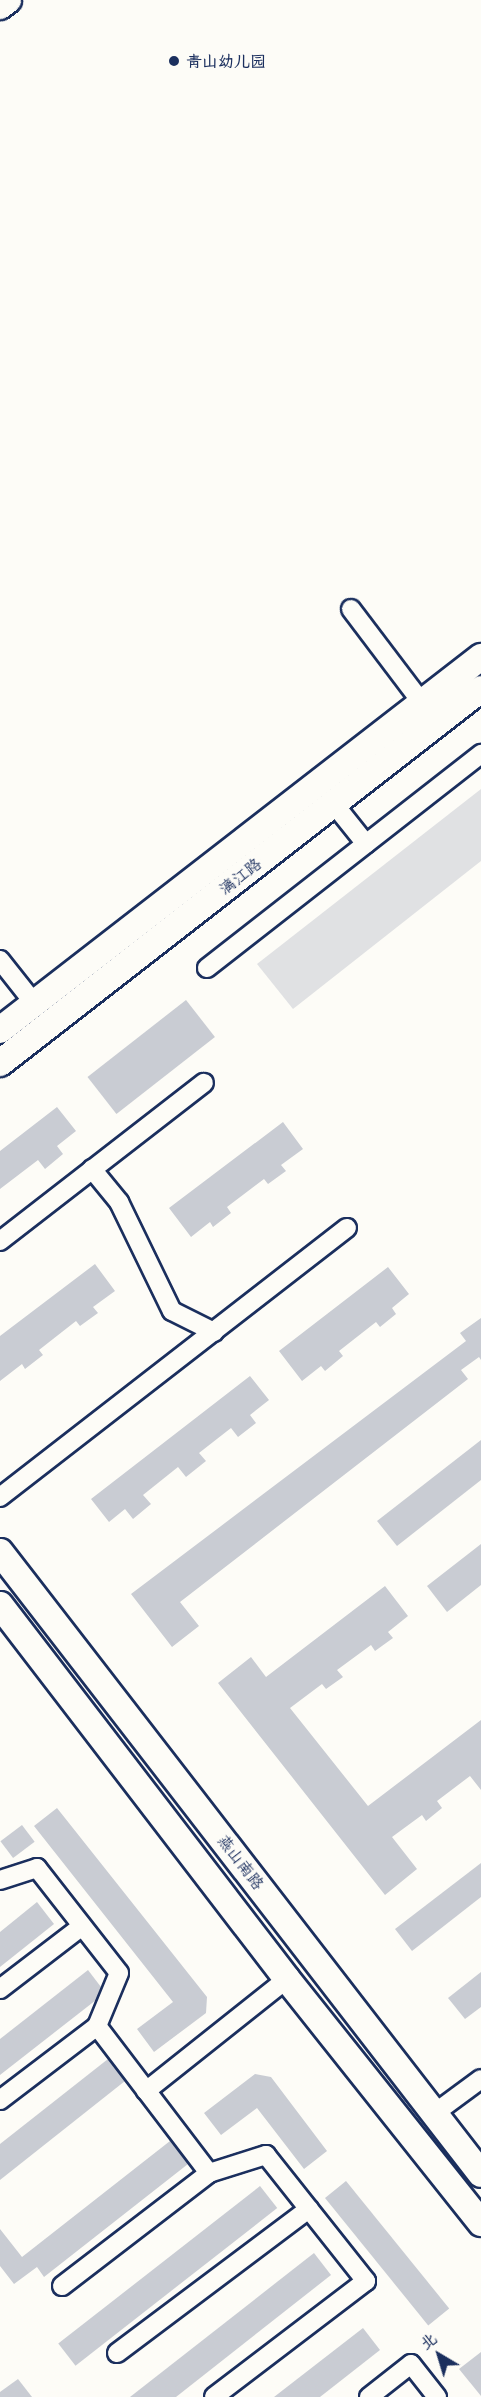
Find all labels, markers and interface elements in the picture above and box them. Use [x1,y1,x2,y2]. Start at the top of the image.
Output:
place label: 青山幼儿园 [186,51,266,71]
marker: 青山幼儿园 [167,54,181,68]
street label: 漓江路 [215,854,265,898]
street label: 燕山南路 [214,1831,268,1893]
north arrow [409,2325,469,2385]
text: 北 [415,2328,440,2354]

